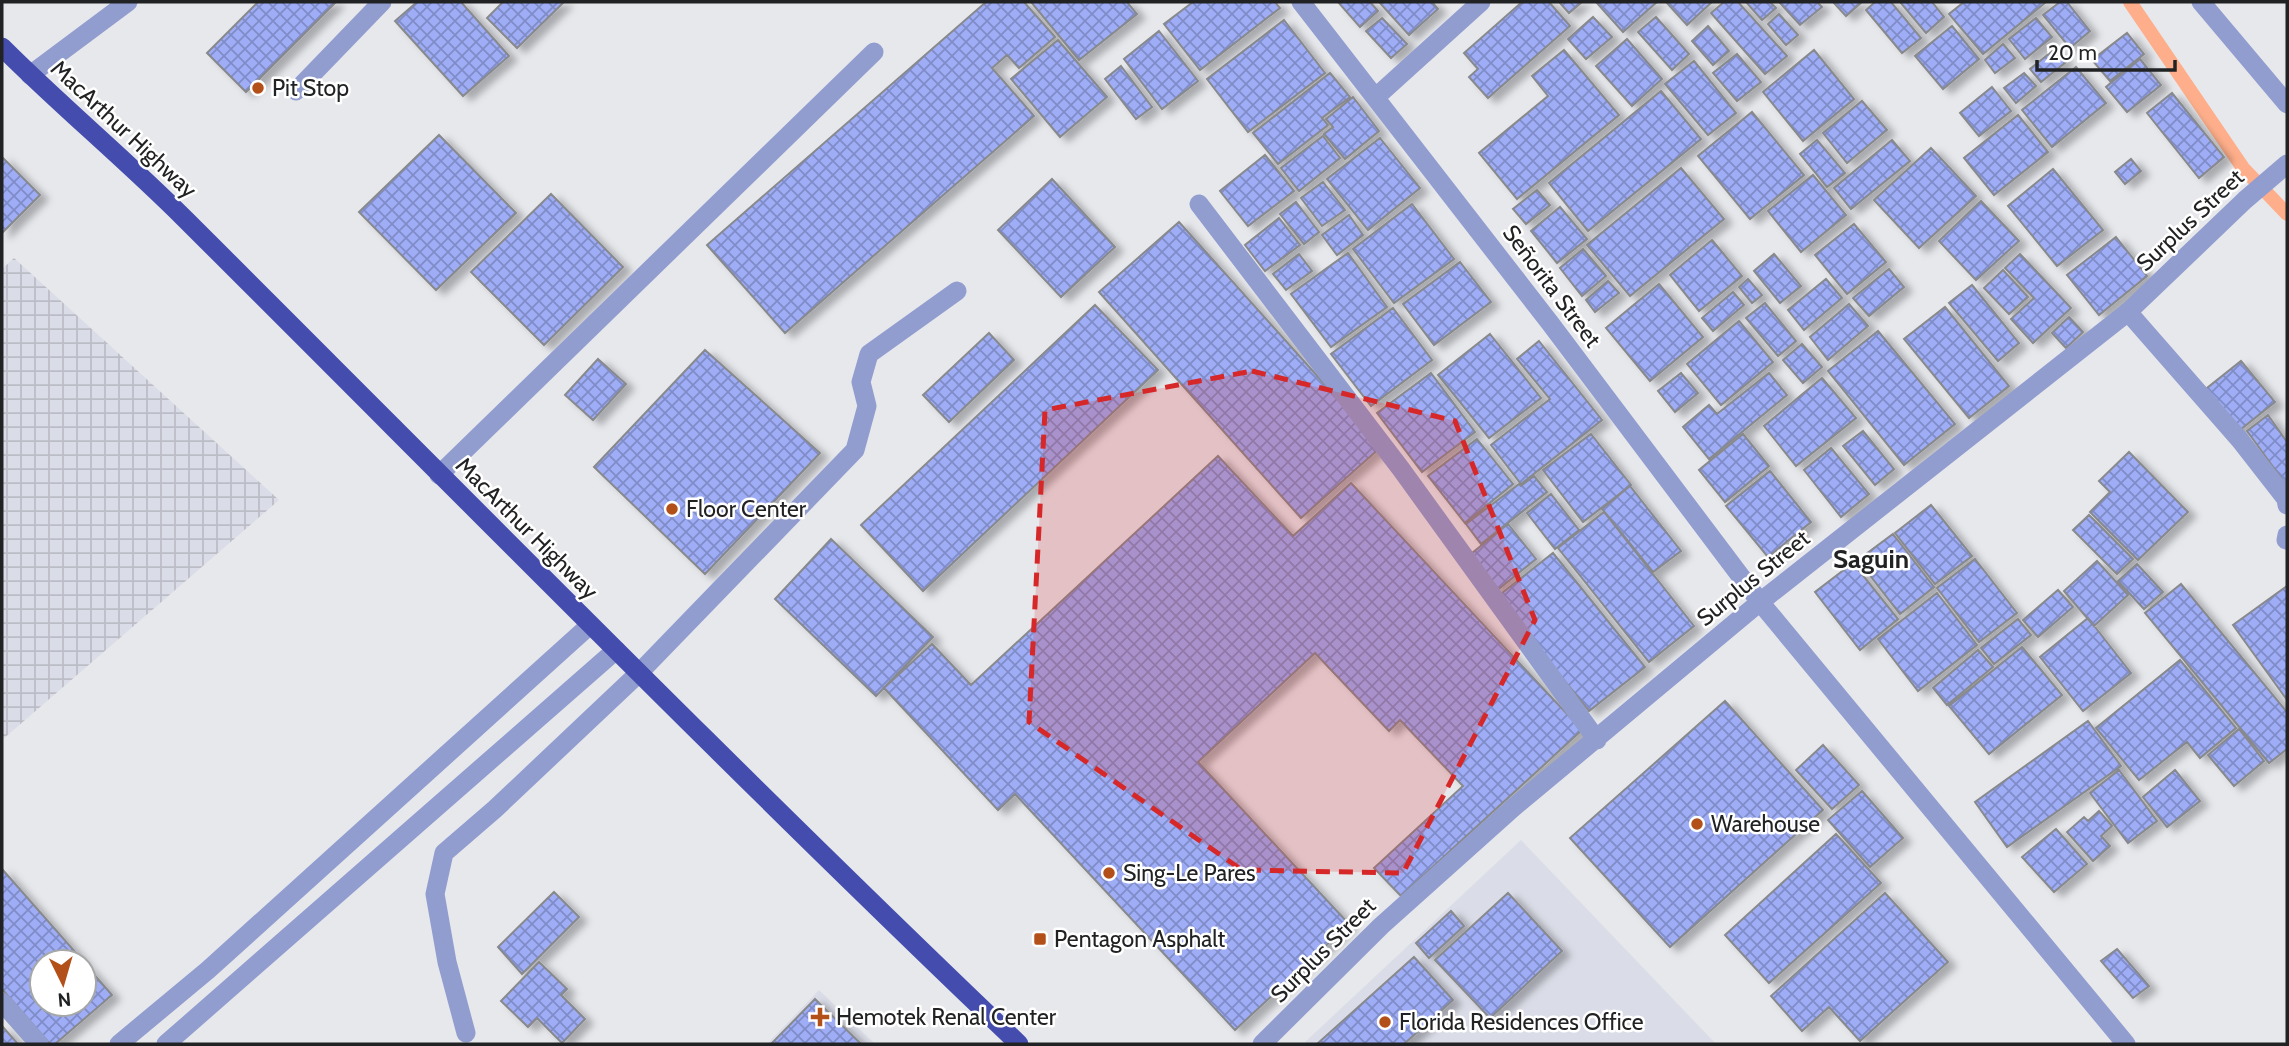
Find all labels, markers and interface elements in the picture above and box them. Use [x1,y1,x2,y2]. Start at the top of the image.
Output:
scale bar [2037,28,2175,72]
text: 20 m [2048,40,2097,65]
street label: MacArthur Highway [45,54,203,204]
place label: Pit Stop [272,74,349,102]
marker: Pit Stop [250,80,266,96]
street label: Surplus Street [2130,163,2250,277]
street label: Señorita Street [1497,219,1607,353]
street label: MacArthur Highway [450,451,604,605]
place label: Floor Center [686,495,807,523]
marker: Floor Center [664,501,680,517]
street label: Surplus Street [1691,524,1815,632]
district label: Saguin [1833,543,1909,575]
place label: Warehouse [1711,810,1820,838]
marker: Warehouse [1689,816,1705,832]
place label: Sing-Le Pares [1123,859,1256,887]
marker: Sing-Le Pares [1101,865,1117,881]
street label: Surplus Street [1265,892,1381,1008]
place label: Pentagon Asphalt [1054,925,1226,953]
marker: Pentagon Asphalt [1032,931,1048,947]
north arrow [28,948,98,1018]
text: N [57,987,72,1011]
place label: Hemotek Renal Center [836,1003,1057,1031]
marker: Hemotek Renal Center [810,1007,830,1027]
place label: Florida Residences Office [1399,1008,1644,1036]
marker: Florida Residences Office [1377,1014,1393,1030]

